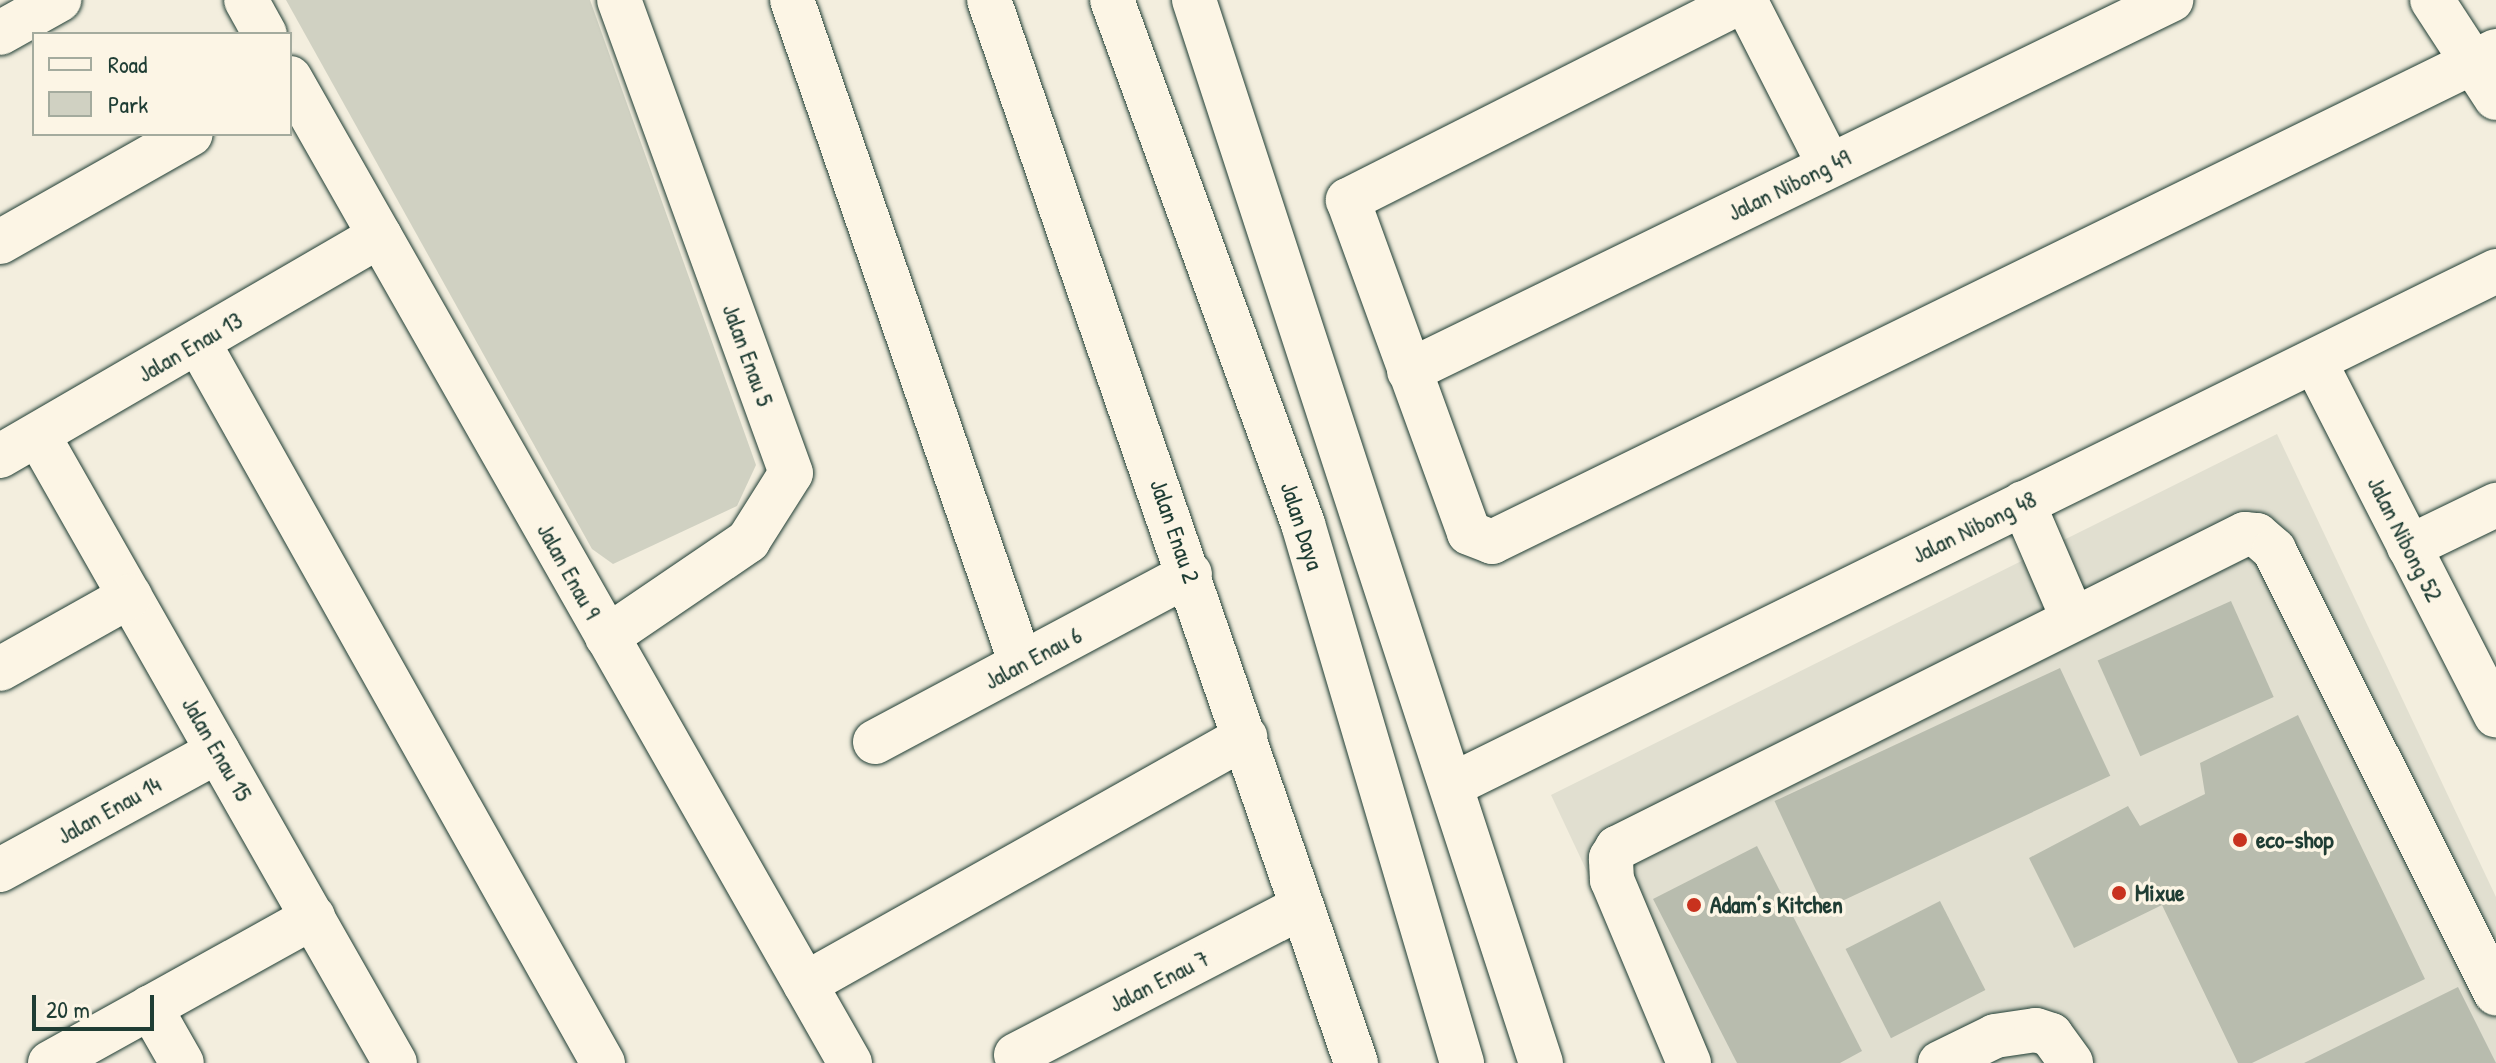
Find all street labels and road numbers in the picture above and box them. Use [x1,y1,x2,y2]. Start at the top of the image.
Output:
street label: Jalan Nibong 49 [1723,143,1855,227]
street label: Jalan Enau 5 [716,300,780,410]
street label: Jalan Enau 13 [133,306,247,388]
street label: Jalan Nibong 52 [2361,472,2449,606]
street label: Jalan Enau 2 [1144,475,1206,587]
street label: Jalan Daya [1274,478,1330,574]
street label: Jalan Nibong 48 [1907,485,2041,569]
street label: Jalan Enau 9 [531,518,607,624]
street label: Jalan Enau 6 [979,620,1087,696]
street label: Jalan Enau 15 [176,692,258,806]
street label: Jalan Enau 14 [52,770,166,850]
street label: Jalan Enau 7 [1104,944,1214,1018]

